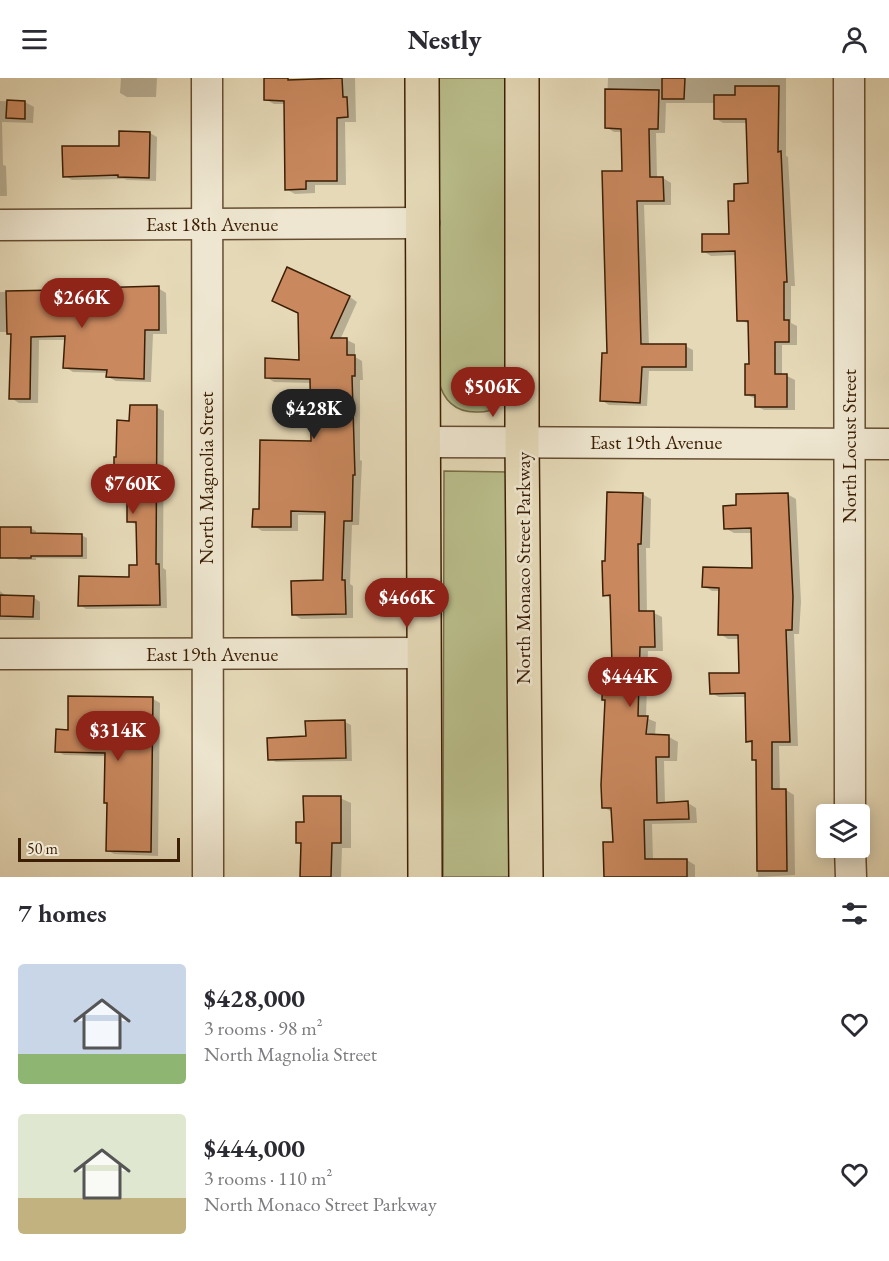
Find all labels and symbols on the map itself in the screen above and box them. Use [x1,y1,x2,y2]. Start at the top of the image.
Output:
street label: East 18th Avenue [146,211,279,237]
pin: $266K [40,278,124,329]
pin: $506K [451,367,535,418]
street label: North Locust Street [836,368,862,523]
pin: $428K [272,389,356,440]
street label: North Magnolia Street [193,391,219,565]
street label: East 19th Avenue [590,429,723,455]
street label: North Monaco Street Parkway [510,451,536,684]
pin: $760K [91,464,175,515]
pin: $466K [365,578,449,629]
street label: East 19th Avenue [146,641,279,667]
pin: $444K [588,657,672,708]
pin: $314K [76,711,160,762]
scale bar [18,835,180,862]

